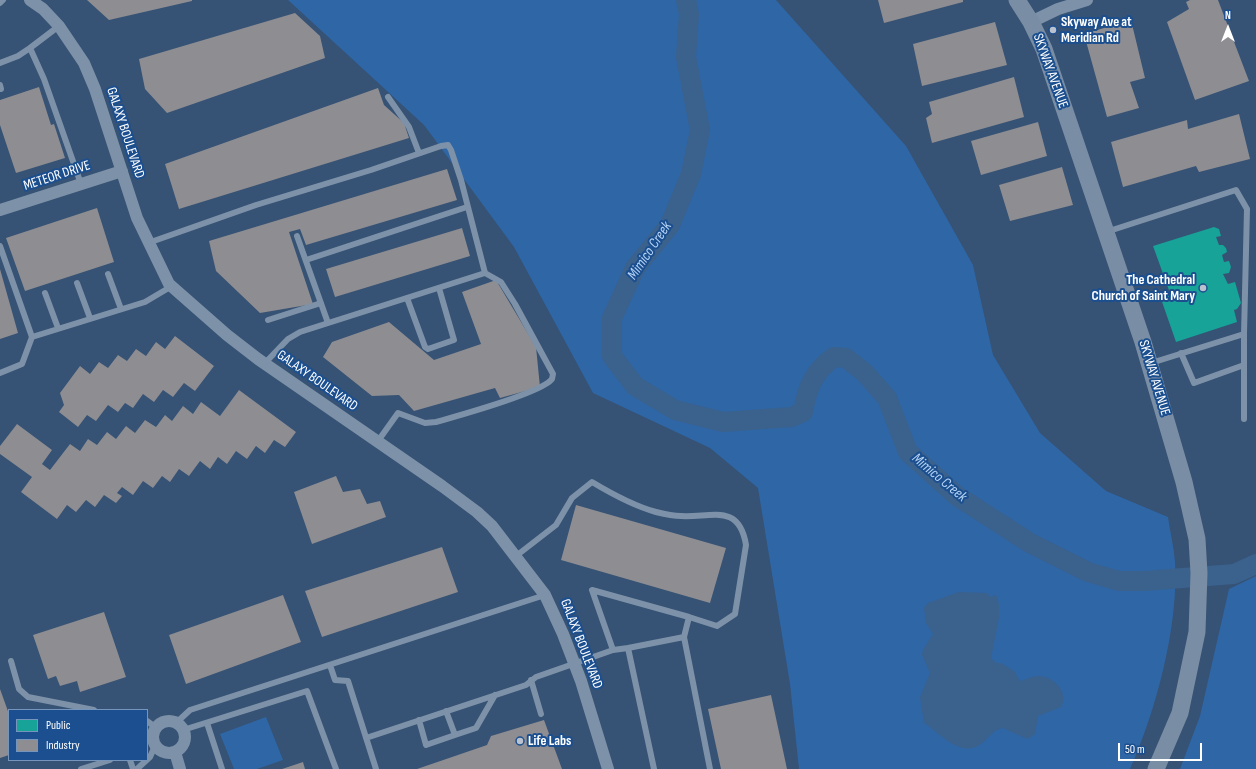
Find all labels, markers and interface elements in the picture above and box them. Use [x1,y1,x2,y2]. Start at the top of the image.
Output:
north arrow [1208,8,1248,48]
text: N [1225,9,1231,22]
place label: Skyway Ave at Meridian Rd [1061,14,1132,46]
marker: Skyway Ave at Meridian Rd [1048,25,1058,35]
street label: SKYWAY AVENUE [1029,31,1071,111]
street label: GALAXY BOULEVARD [102,85,148,181]
street label: METEOR DRIVE [21,157,93,195]
water label: Mimico Creek [624,218,676,284]
place label: The Cathedral Church of Saint Mary [1091,272,1195,304]
marker: The Cathedral Church of Saint Mary [1198,283,1208,293]
street label: SKYWAY AVENUE [1135,338,1173,418]
street label: GALAXY BOULEVARD [273,347,361,415]
water label: Mimico Creek [908,450,970,506]
street label: GALAXY BOULEVARD [556,597,606,691]
legend [8,709,148,761]
text: Public [46,718,71,733]
place label: Life Labs [528,733,571,749]
scale bar [1120,735,1204,761]
marker: Life Labs [515,736,525,746]
text: Industry [46,738,80,753]
text: 50 m [1125,742,1145,757]

